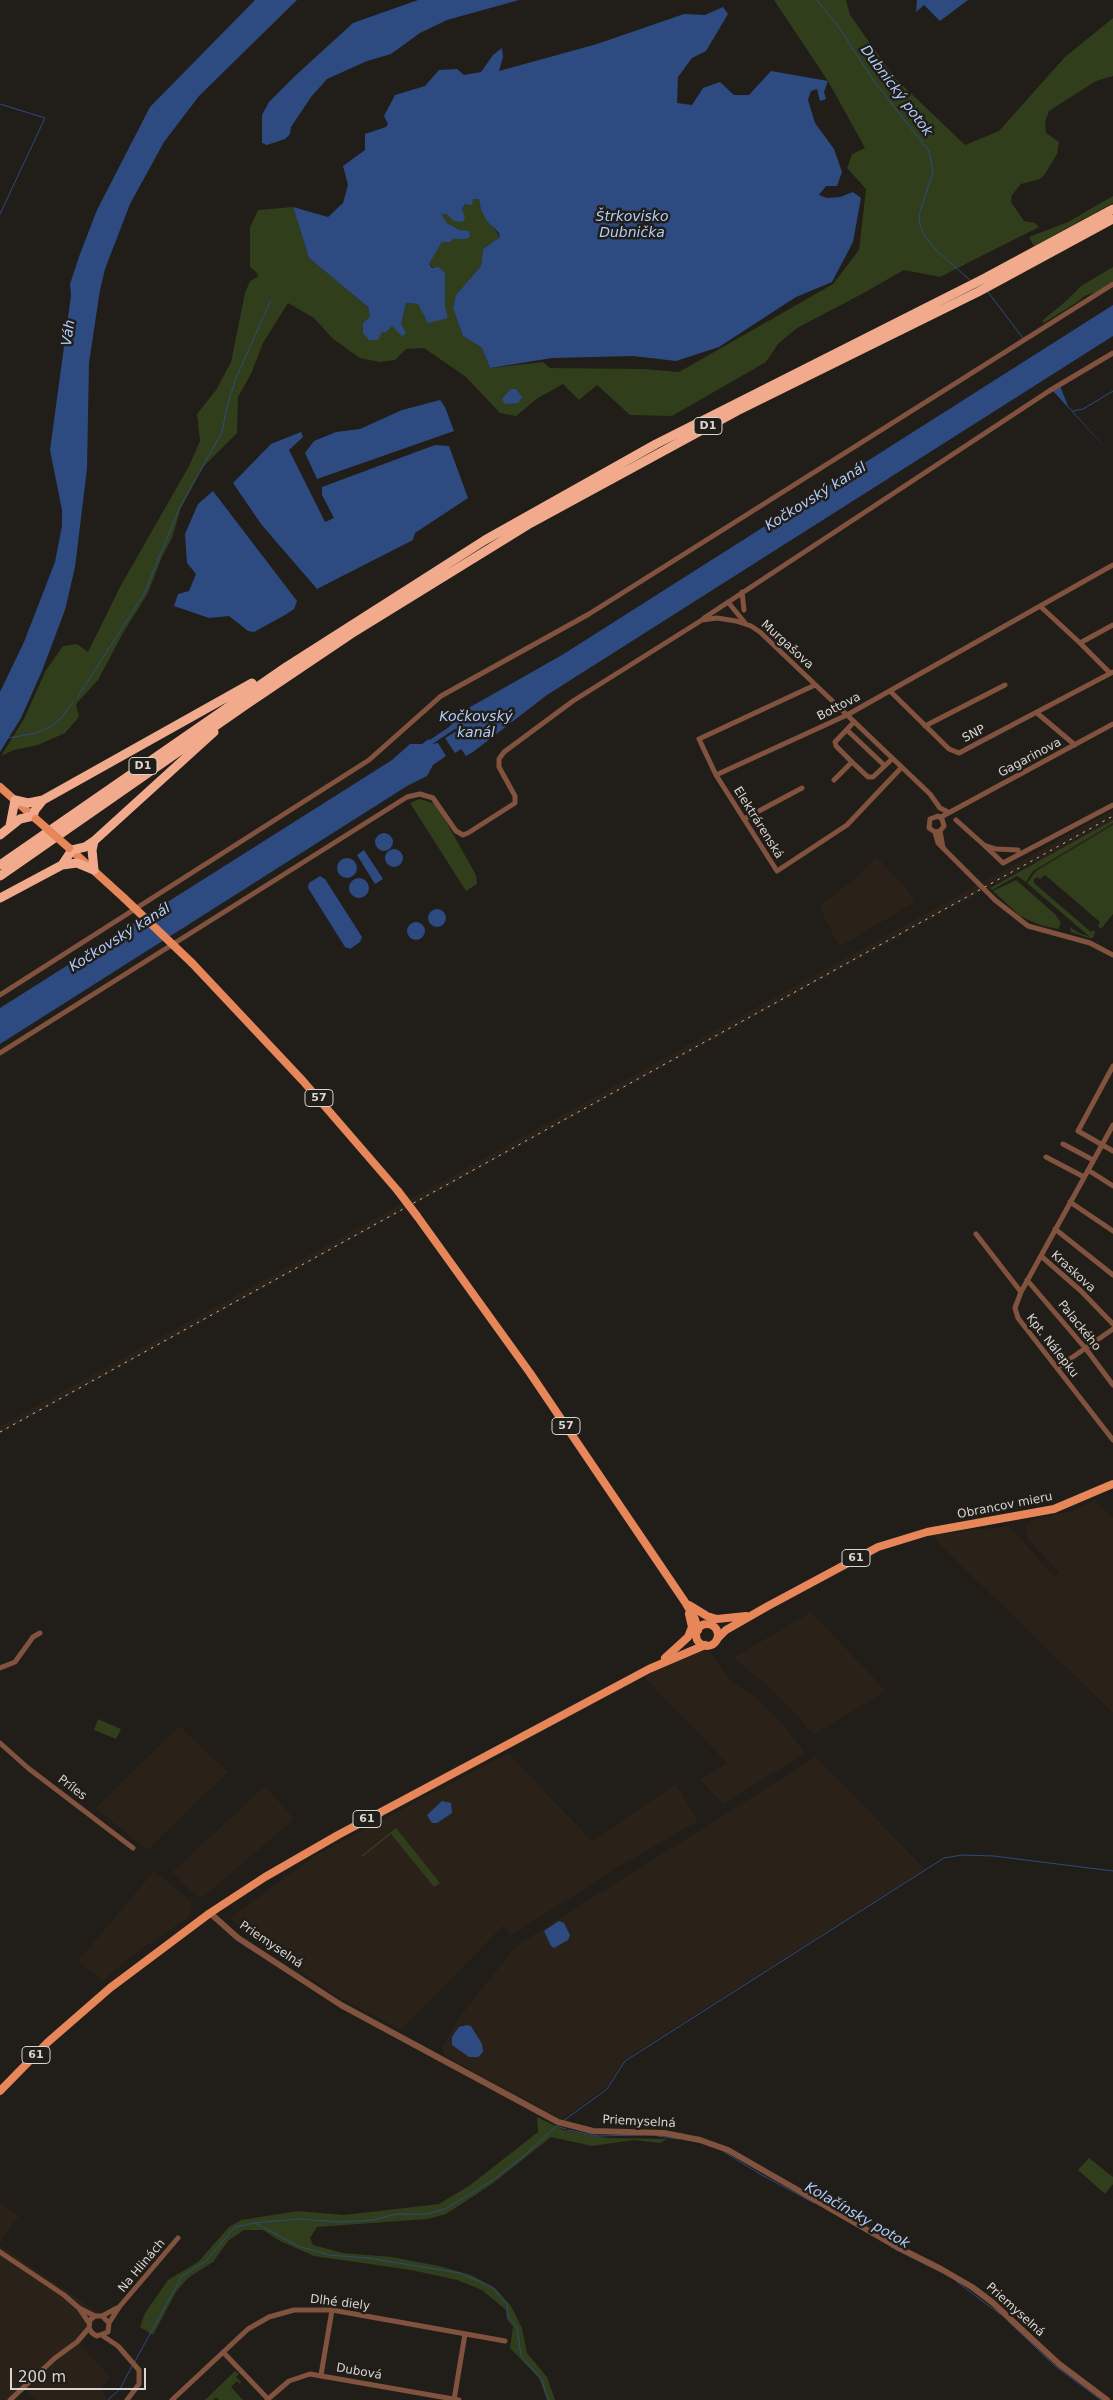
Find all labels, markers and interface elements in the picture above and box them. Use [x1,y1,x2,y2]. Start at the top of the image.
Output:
water label: Dubnický potok [856,42,936,140]
water label: Štrkovisko Dubnička [596,209,668,242]
water label: Váh [59,319,79,347]
road number: D1 [694,418,722,434]
water label: Kočkovský kanál [762,459,870,535]
street label: Murgašova [758,618,816,672]
street label: Bottova [815,690,863,724]
water label: Kočkovský kanál [439,709,513,742]
street label: SNP [960,722,988,746]
street label: Gagarinova [996,735,1064,781]
road number: D1 [129,758,157,774]
street label: Elektrárenská [730,784,786,862]
water label: Kočkovský kanál [66,900,174,976]
road number: 57 [305,1090,333,1106]
street label: Kraskova [1048,1248,1098,1296]
street label: Palackého [1054,1298,1104,1354]
street label: Kpt. Nálepku [1023,1311,1081,1381]
road number: 57 [552,1418,580,1434]
street label: Obrancov mieru [956,1490,1054,1522]
road number: 61 [842,1550,870,1566]
street label: Príles [55,1773,89,1803]
road number: 61 [353,1810,381,1828]
street label: Priemyselná [237,1919,305,1971]
road number: 61 [22,2046,50,2064]
street label: Priemyselná [602,2113,676,2131]
water label: Kolačínsky potok [802,2179,912,2253]
street label: Na Hlinách [116,2236,168,2296]
street label: Priemyselná [983,2280,1047,2340]
street label: Dlhé diely [309,2292,371,2314]
scale bar [12,2358,149,2390]
street label: Dubová [335,2361,383,2383]
text: 200 m [18,2368,66,2386]

